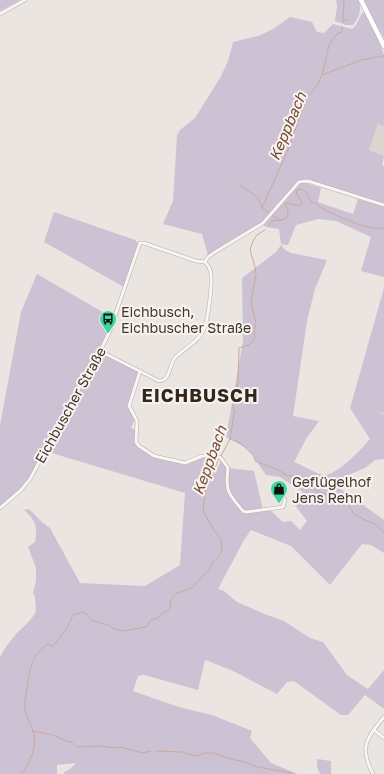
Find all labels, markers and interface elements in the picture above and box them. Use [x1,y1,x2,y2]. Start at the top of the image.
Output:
water label: Keppbach [265,88,310,163]
place label: Eichbusch, Eichbuscher Straße [121,303,251,336]
bus stop icon: Eichbusch, Eichbuscher Straße [98,309,118,334]
street label: Eichbuscher Straße [31,344,109,466]
district label: EICHBUSCH [141,384,259,406]
water label: Keppbach [188,422,230,497]
place label: Geflügelhof Jens Rehn [292,473,371,506]
shop icon: Geflügelhof Jens Rehn [269,479,289,504]

